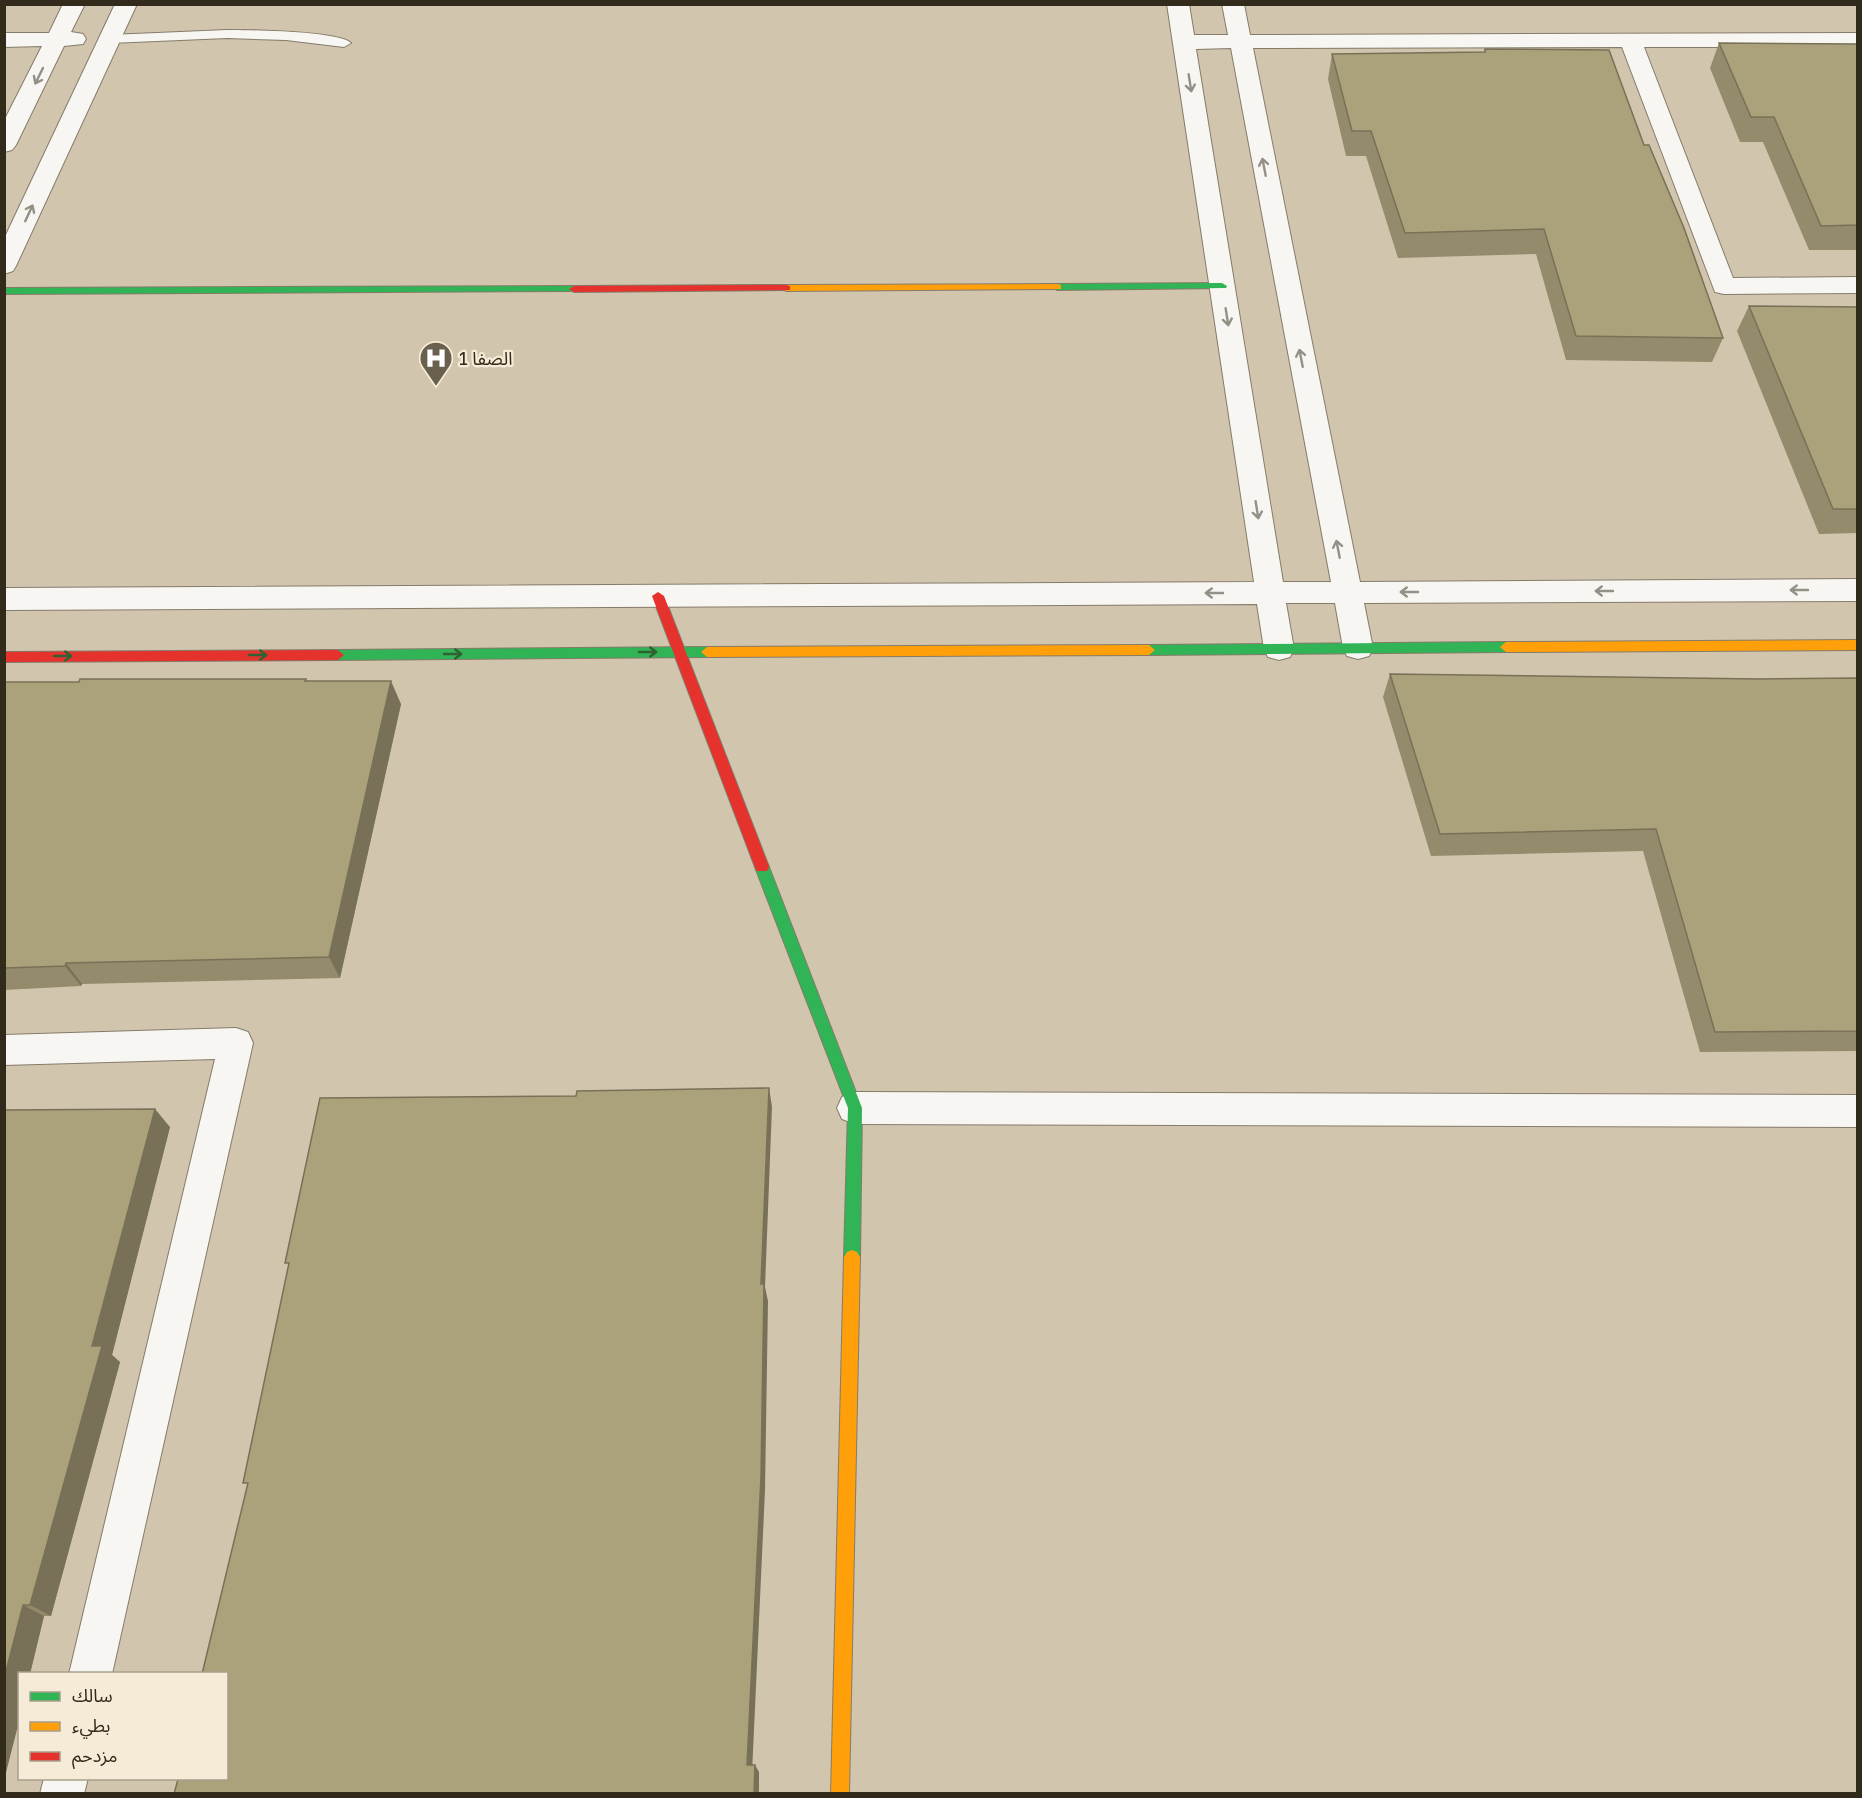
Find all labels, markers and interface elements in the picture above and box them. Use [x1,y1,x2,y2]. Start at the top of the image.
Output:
one-way arrow [33,66,44,84]
one-way arrow [1185,73,1196,92]
one-way arrow [1258,157,1269,177]
one-way arrow [24,204,36,222]
one-way arrow [1221,307,1232,327]
hospital icon: الصفا 1 [418,340,454,387]
place label: الصفا 1 [459,347,512,369]
one-way arrow [1295,349,1306,368]
one-way arrow [1252,499,1263,519]
one-way arrow [1332,540,1343,560]
one-way arrow [1790,584,1810,596]
one-way arrow [1595,585,1615,597]
one-way arrow [1400,586,1420,598]
one-way arrow [1205,587,1225,598]
one-way arrow [637,646,657,658]
one-way arrow [442,648,462,660]
one-way arrow [247,649,267,661]
one-way arrow [52,650,72,662]
legend [18,1672,228,1780]
text: سالك [72,1684,113,1706]
text: بطيء [72,1714,110,1739]
text: مزدحم [72,1744,117,1769]

